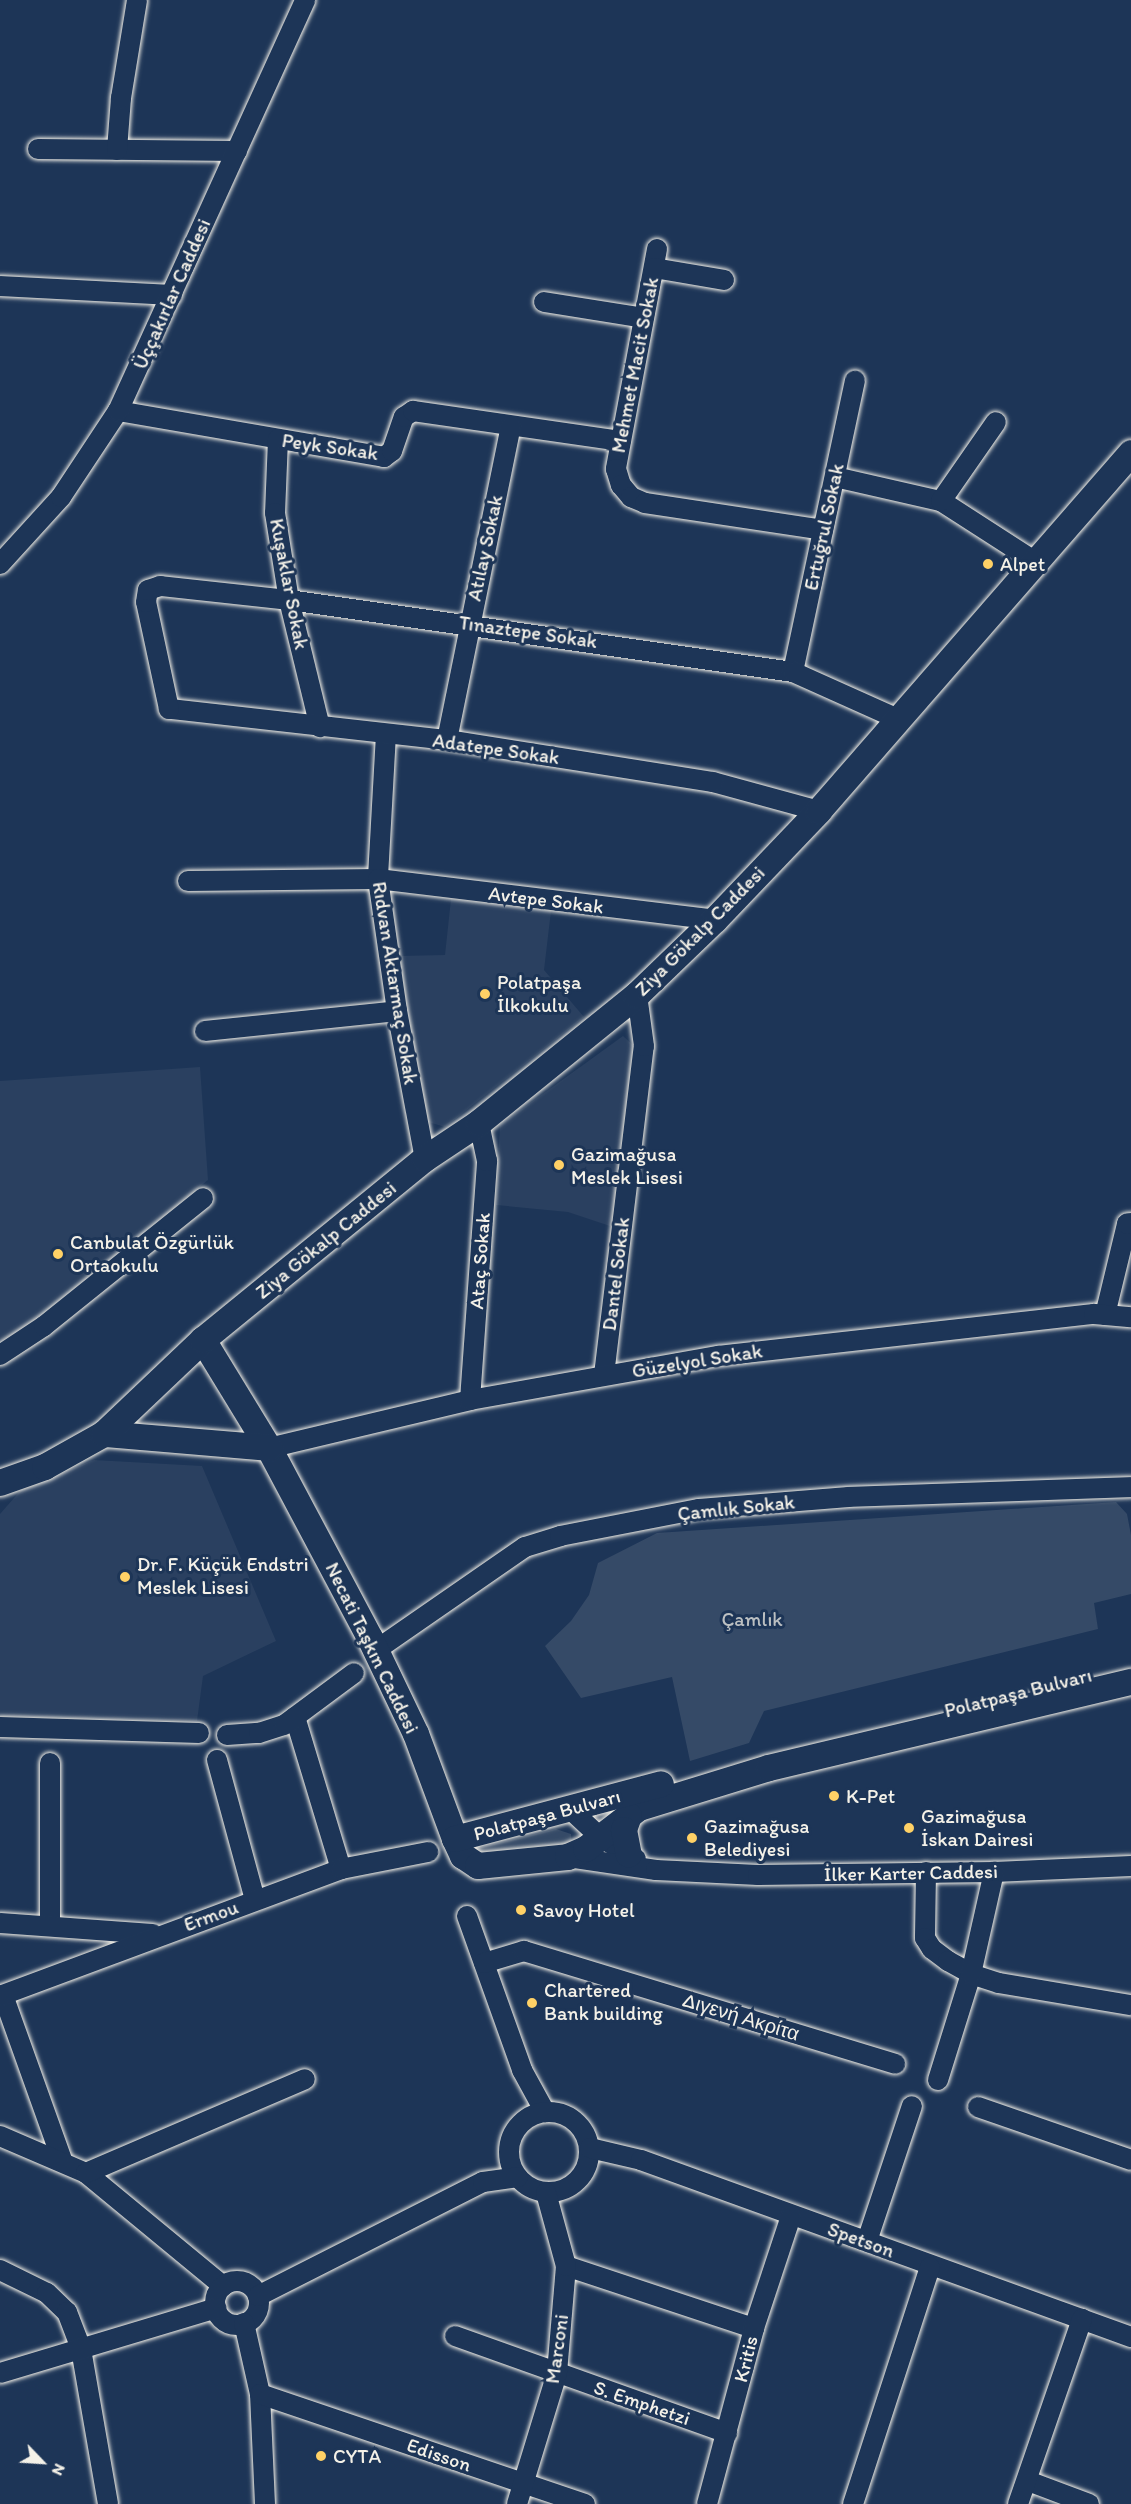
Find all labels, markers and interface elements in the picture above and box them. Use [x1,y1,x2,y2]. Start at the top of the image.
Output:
street label: Üççakırlar Caddesi [128,215,216,373]
street label: Mehmet Macit Sokak [606,275,664,455]
street label: Peyk Sokak [281,428,379,466]
street label: Ertuğrul Sokak [799,462,849,592]
street label: Atılay Sokak [462,493,508,603]
street label: Kuşaklar Sokak [265,516,313,652]
place label: Alpet [1000,552,1045,576]
marker: Alpet [981,557,995,571]
street label: Tınaztepe Sokak [457,610,599,654]
street label: Adatepe Sokak [431,728,561,770]
street label: Ziya Gökalp Caddesi [630,861,770,1001]
street label: Rıdvan Aktarmaç Sokak [367,880,423,1086]
street label: Avtepe Sokak [487,881,605,919]
place label: Polatpaşa İlkokulu [497,970,581,1017]
marker: Polatpaşa İlkokulu [478,987,492,1001]
place label: Gazimağusa Meslek Lisesi [571,1142,683,1189]
marker: Gazimağusa Meslek Lisesi [552,1158,566,1172]
street label: Ziya Gökalp Caddesi [251,1176,401,1304]
street label: Ataç Sokak [465,1212,495,1310]
street label: Dantel Sokak [597,1216,635,1332]
place label: Canbulat Özgürlük Ortaokulu [70,1230,234,1277]
marker: Canbulat Özgürlük Ortaokulu [51,1247,65,1261]
street label: Güzelyol Sokak [630,1339,764,1383]
street label: Çamlık Sokak [676,1490,796,1526]
place label: Dr. F. Küçük Endstri Meslek Lisesi [137,1553,308,1600]
street label: Necati Taşkın Caddesi [320,1558,424,1738]
marker: Dr. F. Küçük Endstri Meslek Lisesi [118,1570,132,1584]
park label: Çamlık [721,1607,783,1631]
street label: Polatpaşa Bulvarı [942,1663,1094,1723]
street label: Polatpaşa Bulvarı [471,1784,623,1846]
place label: K-Pet [846,1784,895,1808]
marker: K-Pet [827,1789,841,1803]
place label: Gazimağusa İskan Dairesi [921,1804,1034,1851]
place label: Gazimağusa Belediyesi [704,1814,809,1861]
marker: Gazimağusa İskan Dairesi [902,1821,916,1835]
marker: Gazimağusa Belediyesi [685,1831,699,1845]
street label: İlker Karter Caddesi [824,1859,998,1887]
street label: Ermou [181,1895,241,1937]
place label: Savoy Hotel [533,1898,635,1922]
marker: Savoy Hotel [514,1903,528,1917]
place label: Chartered Bank building [544,1979,663,2026]
street label: Διγενή Ακρίτα [680,1988,802,2046]
marker: Chartered Bank building [525,1996,539,2010]
street label: Spetson [824,2217,898,2263]
street label: Marconi [540,2313,574,2385]
street label: Kritis [729,2333,763,2385]
street label: S. Emphetzi [591,2375,693,2431]
north arrow [12,2432,72,2492]
street label: Edisson [404,2433,474,2477]
place label: CYTA [333,2444,381,2468]
marker: CYTA [314,2449,328,2463]
text: N [48,2461,70,2479]

